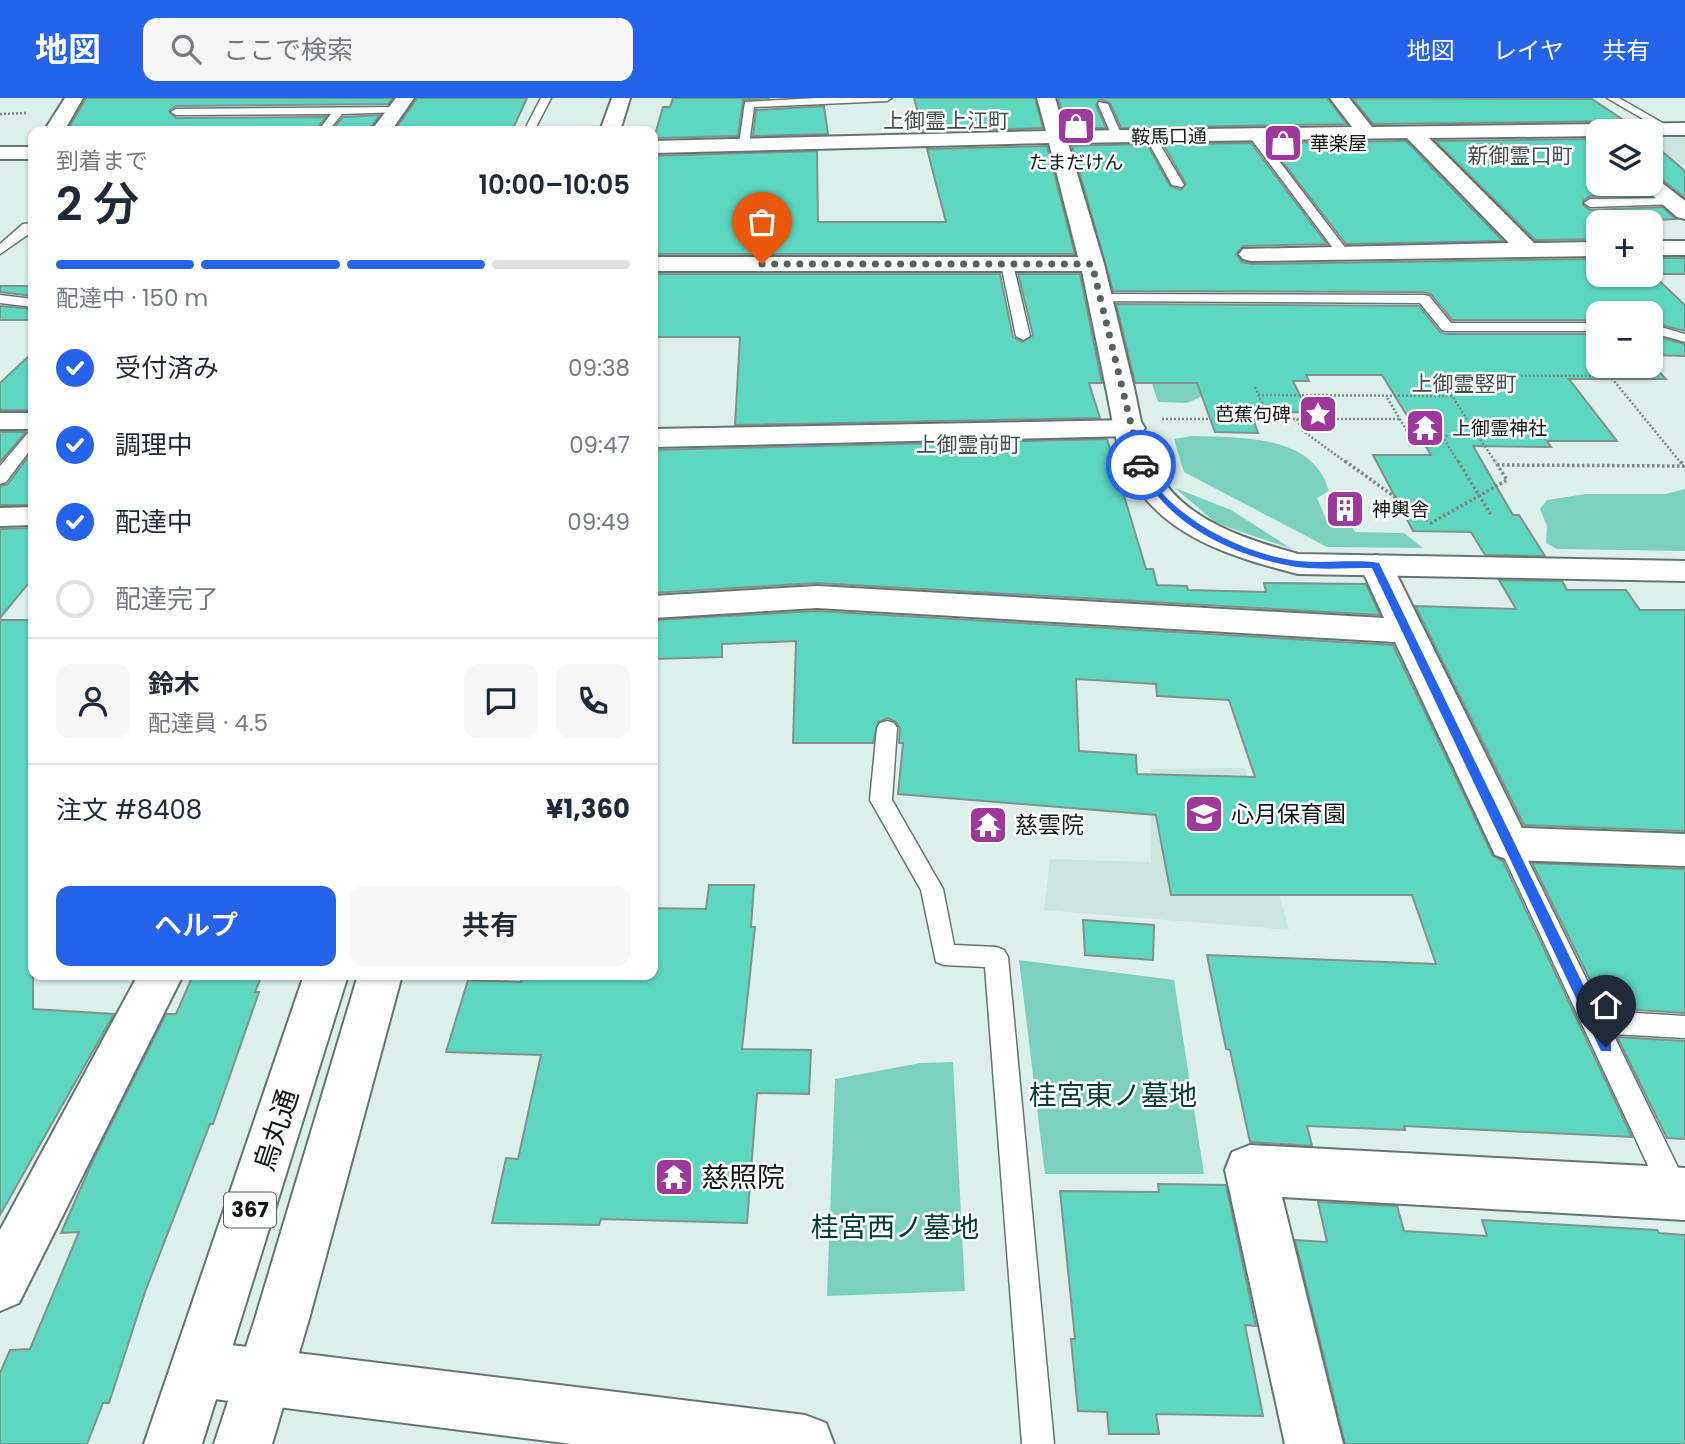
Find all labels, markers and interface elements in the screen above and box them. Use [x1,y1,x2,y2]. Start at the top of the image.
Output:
search box [143,18,633,81]
text: 地図 [35,26,101,73]
icon: search [167,30,205,68]
text: ここで検索 [223,32,353,68]
text: 地図 [1407,34,1455,67]
text: レイヤ [1493,34,1564,67]
text: 共有 [1602,34,1650,67]
shop icon: たまだけん [1055,105,1097,147]
district label: 上御霊上江町 [883,106,1009,135]
map controls [1586,119,1663,378]
button: layers [1586,119,1663,196]
street label: 鞍馬口通 [1131,122,1207,151]
shop icon: 華楽屋 [1262,122,1304,164]
place label: 華楽屋 [1310,130,1367,157]
district label: 新御霊口町 [1468,141,1573,170]
text: 到着まで [56,145,148,177]
place label: たまだけん [1029,149,1123,176]
text: 10:00–10:05 [479,167,630,203]
text: 2 分 [56,172,139,236]
pin [732,192,792,264]
icon: bag [743,203,781,241]
button: + [1586,210,1663,287]
text: 配達中 · 150 m [56,282,208,314]
button: − [1586,301,1663,378]
icon: check [56,349,94,387]
text: 受付済み [115,350,219,386]
text: 09:38 [568,352,630,384]
district label: 上御霊竪町 [1412,369,1517,398]
place icon: 芭蕉句碑 [1297,393,1339,435]
place label: 芭蕉句碑 [1215,401,1291,428]
temple icon: 上御霊神社 [1404,407,1446,449]
place label: 上御霊神社 [1452,415,1547,442]
icon: check [56,426,94,464]
text: 調理中 [115,427,193,463]
text: 09:47 [569,429,630,461]
district label: 上御霊前町 [916,430,1021,459]
courier [1106,430,1176,500]
icon: car [1122,446,1160,484]
building icon: 神輿舎 [1324,488,1366,530]
place label: 神輿舎 [1372,496,1429,523]
icon: check [56,503,94,541]
text: 配達中 [115,504,193,540]
text: 09:49 [567,506,630,538]
text: 配達完了 [115,581,219,617]
button: person [56,664,130,738]
button: chat [464,664,538,738]
button: phone [556,664,630,738]
text: 鈴木 [148,666,200,702]
text: 配達員 · 4.5 [148,707,268,739]
text: ¥1,360 [546,791,630,827]
text: 注文 #8408 [56,792,202,828]
school or university icon: 心月保育園 [1183,793,1225,835]
place label: 心月保育園 [1231,798,1346,830]
temple icon: 慈雲院 [967,804,1009,846]
place label: 慈雲院 [1015,809,1084,841]
button: ヘルプ [56,886,336,966]
button: 共有 [350,886,630,966]
pin [1576,975,1636,1047]
icon: home [1587,986,1625,1024]
park label: 桂宮東ノ墓地 [1029,1076,1197,1115]
street label: 烏丸通 [245,1084,308,1176]
temple icon: 慈照院 [653,1156,695,1198]
place label: 慈照院 [701,1158,785,1197]
road number: 367 [224,1192,276,1228]
park label: 桂宮西ノ墓地 [811,1208,979,1247]

